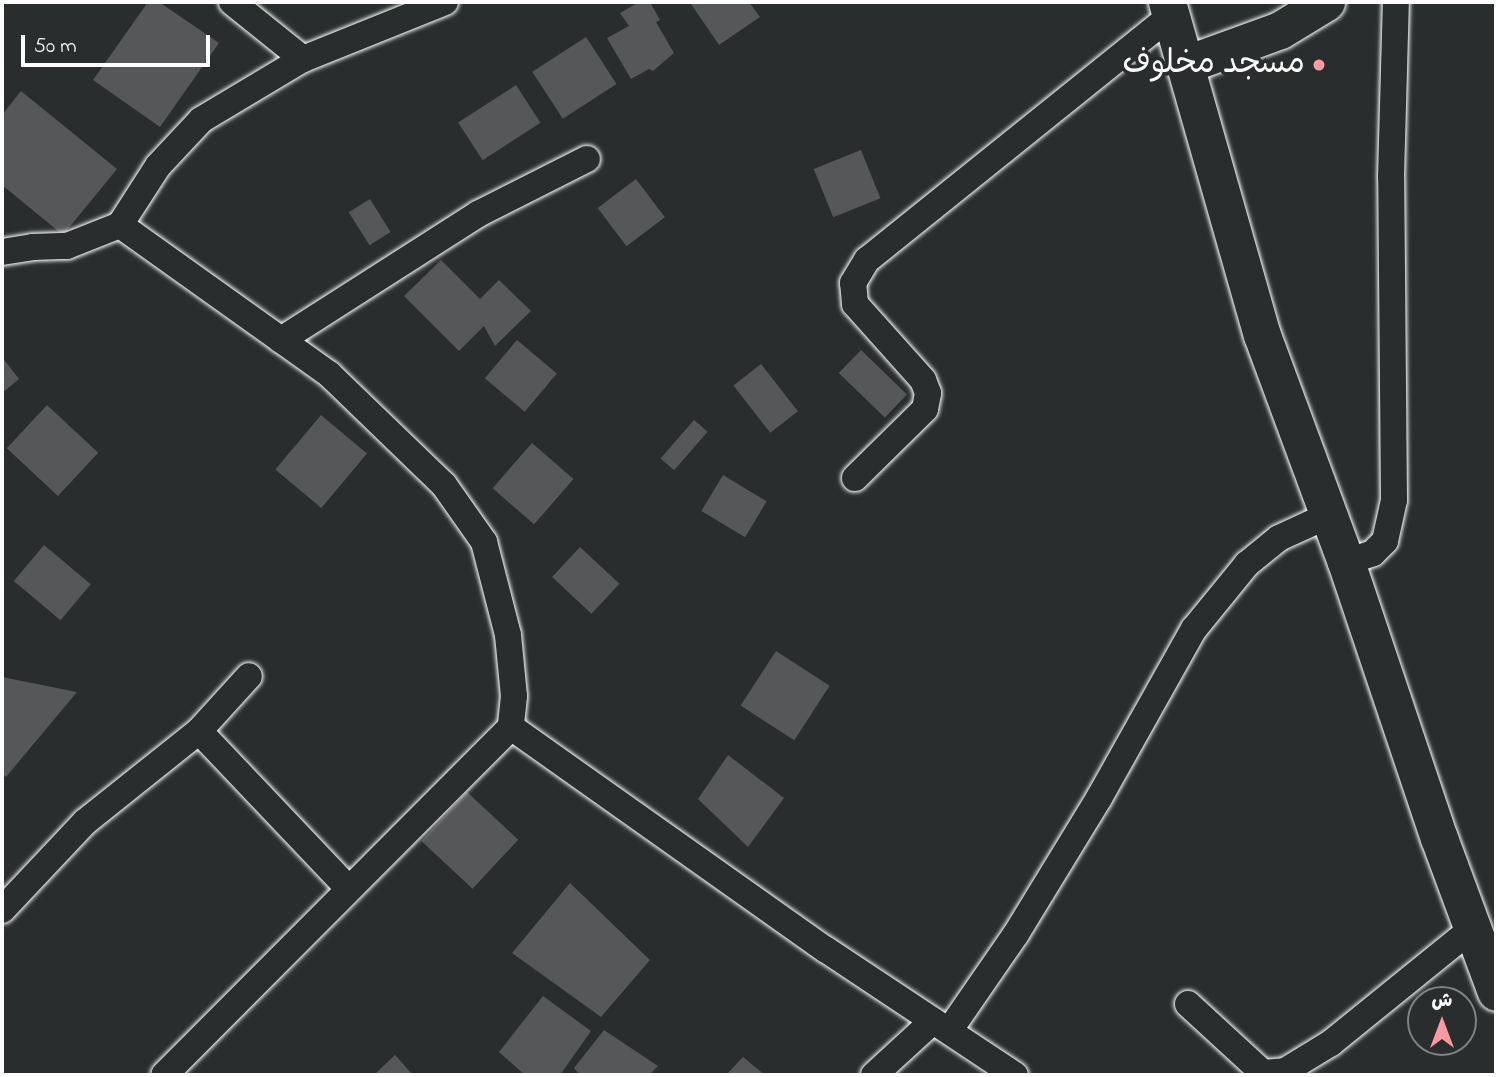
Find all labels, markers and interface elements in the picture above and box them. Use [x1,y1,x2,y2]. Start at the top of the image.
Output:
scale bar [24,21,214,65]
text: 50 m [34,32,77,62]
place label: مسجد مخلوف [1122,46,1305,84]
marker: مسجد مخلوف [1311,57,1327,73]
north arrow [1407,986,1477,1056]
text: ش [1432,988,1452,1015]

